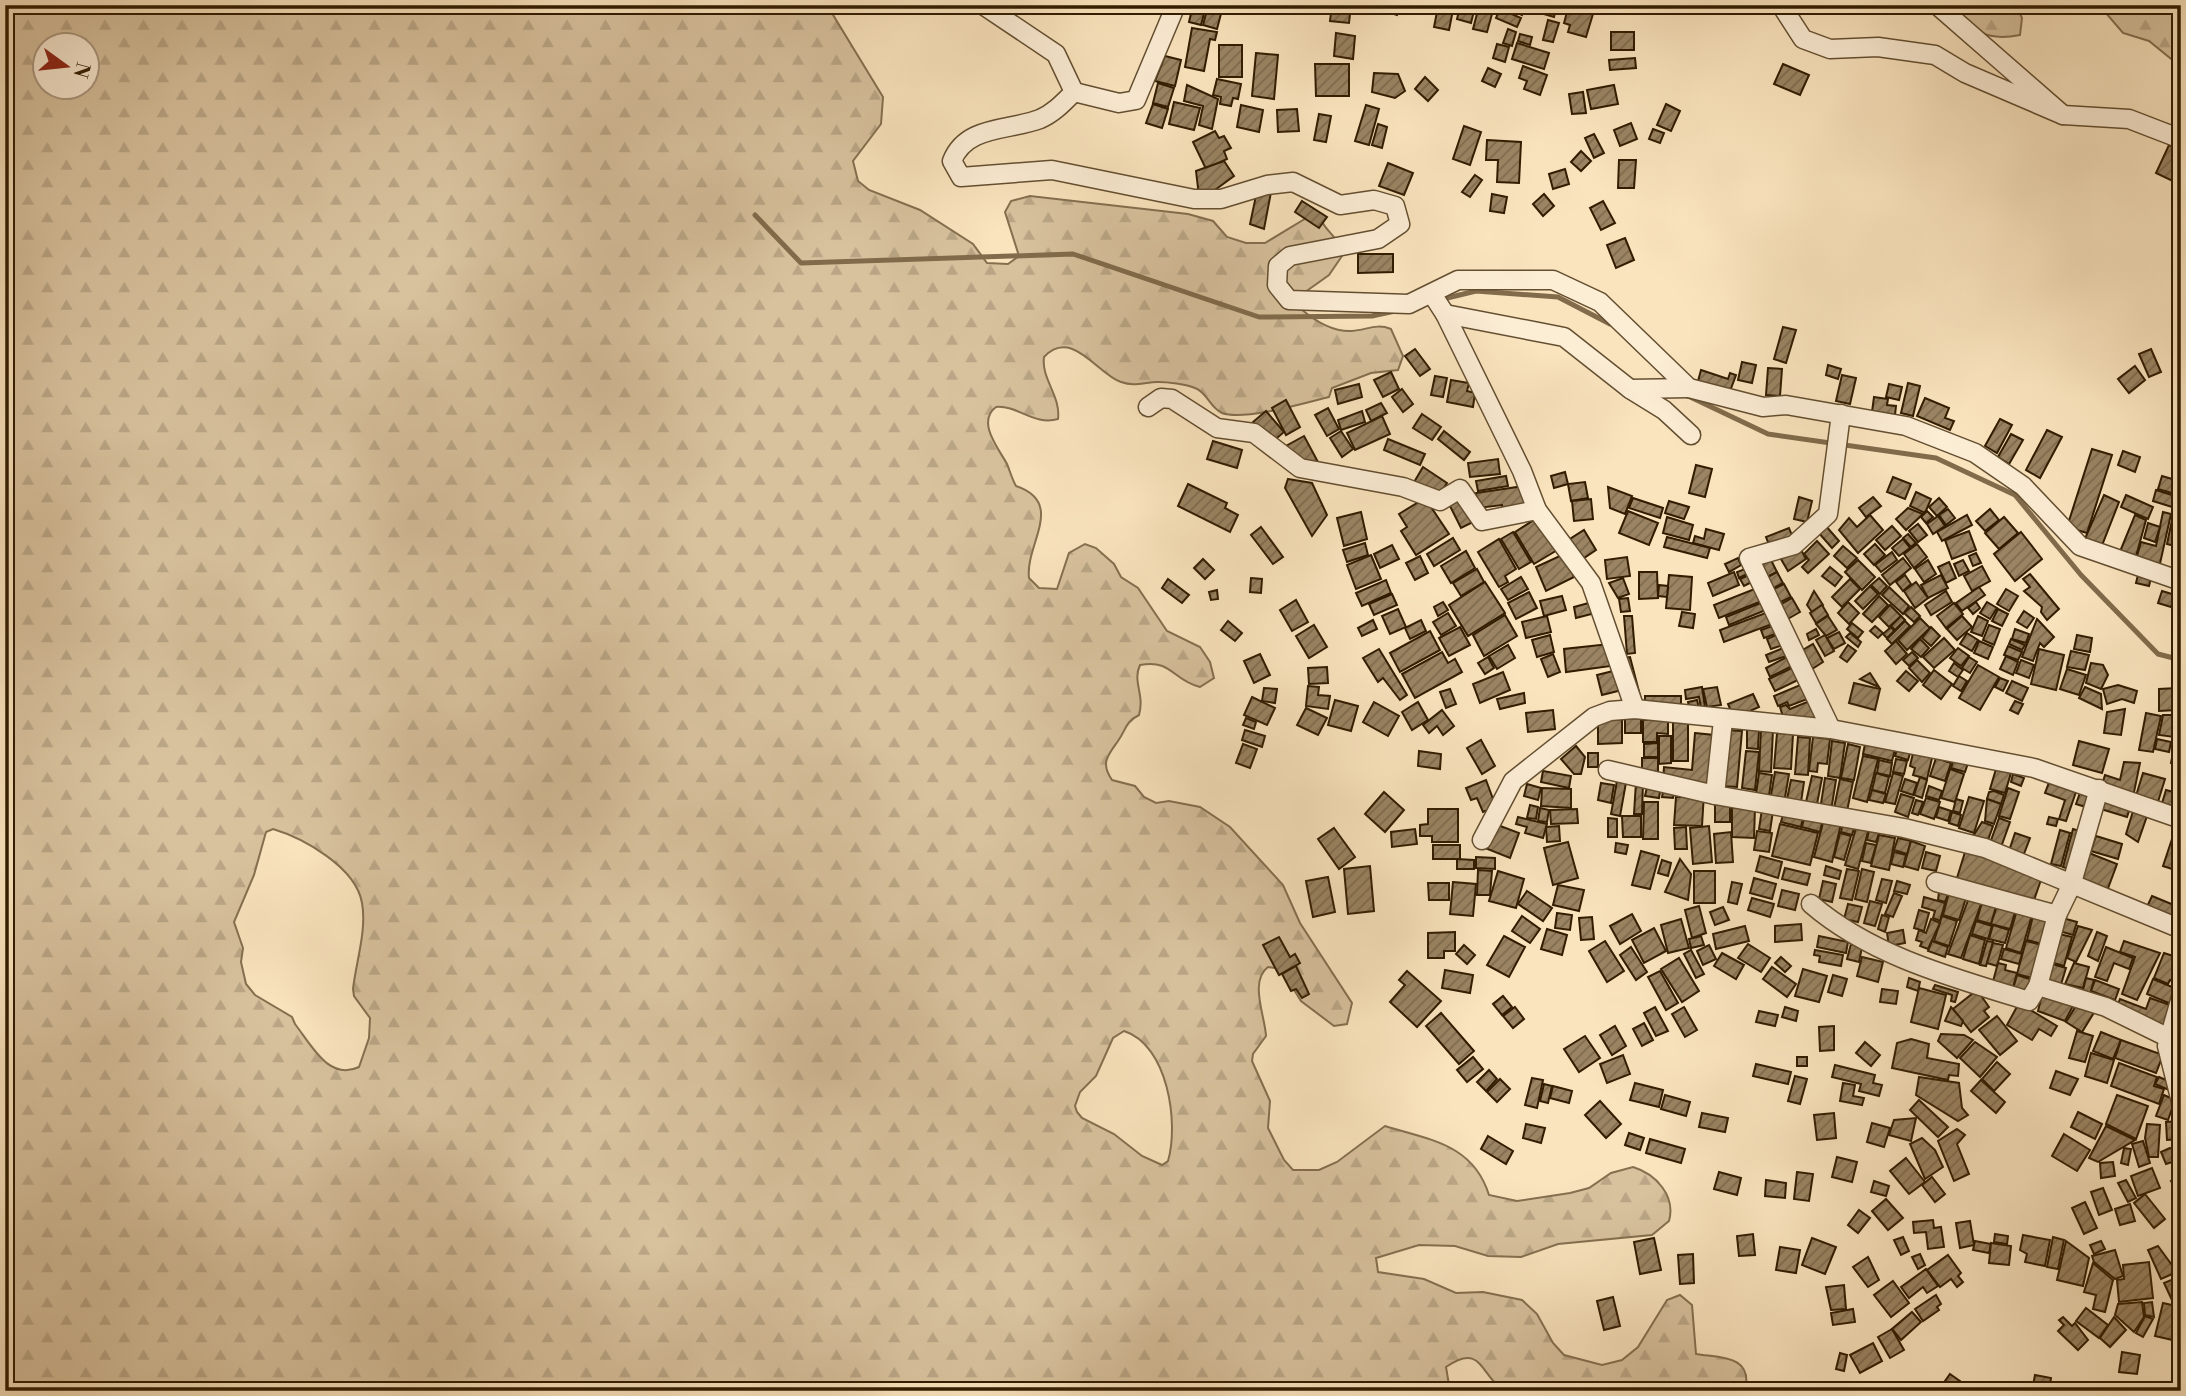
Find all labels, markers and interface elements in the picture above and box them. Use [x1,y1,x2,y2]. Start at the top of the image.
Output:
north arrow [32,32,102,102]
text: N [68,60,95,81]

